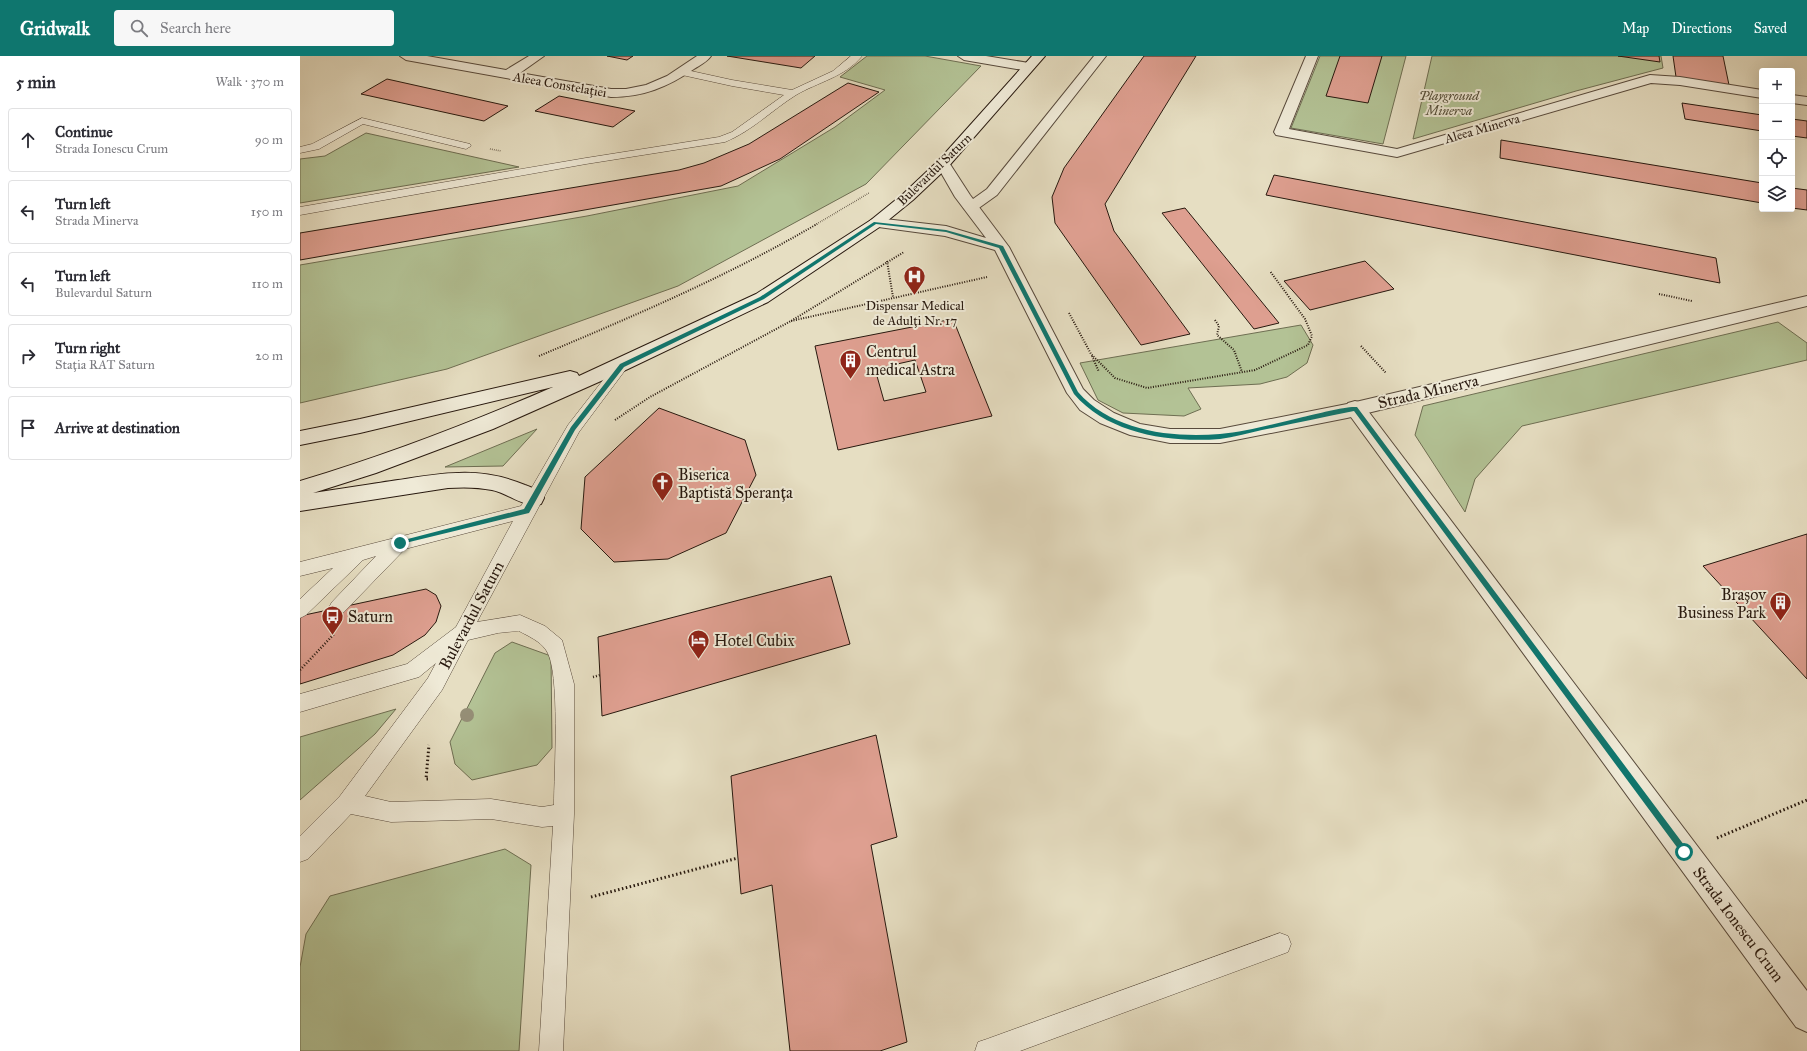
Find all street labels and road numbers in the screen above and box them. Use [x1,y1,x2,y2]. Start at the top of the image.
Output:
street label: Aleea Constelației [511,69,608,101]
street label: Aleea Minerva [1442,110,1522,148]
street label: Bulevardul Saturn [894,130,975,209]
street label: Strada Minerva [1376,371,1480,412]
street label: Bulevardul Saturn [435,558,508,672]
street label: Strada Ionescu Crum [1689,863,1788,986]

